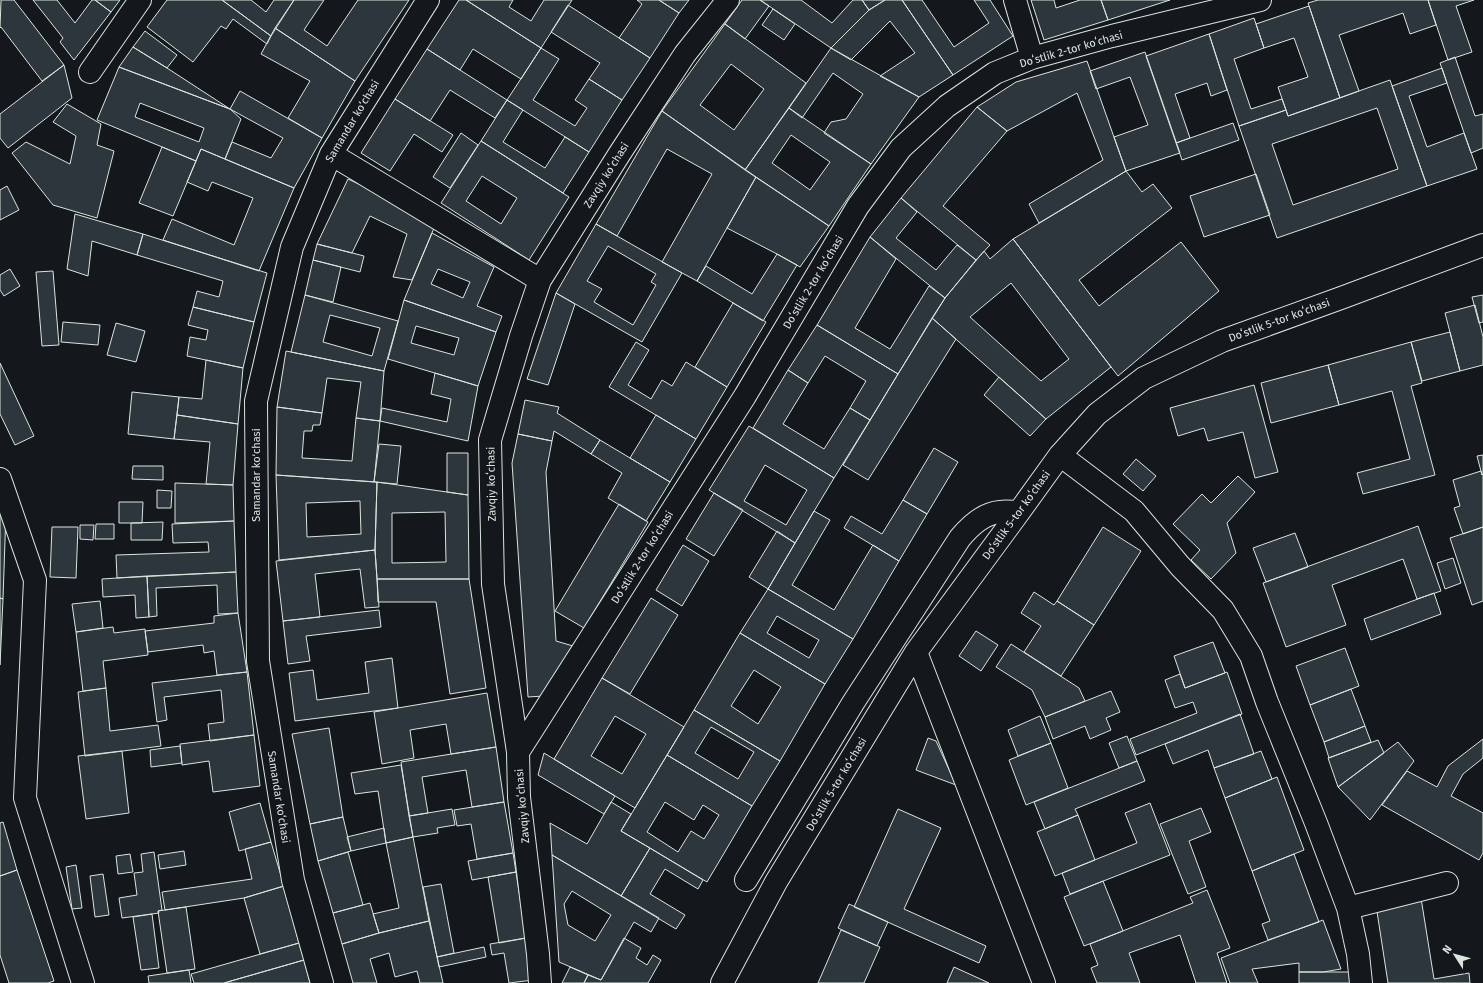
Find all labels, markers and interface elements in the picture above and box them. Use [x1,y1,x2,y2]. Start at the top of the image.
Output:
street label: Doʻstlik 2-tor koʻchasi [1018,29,1124,70]
street label: Samandar ko‘chasi [323,78,382,165]
street label: Zavqiy koʻchasi [581,140,632,210]
street label: Doʻstlik 2-tor koʻchasi [780,233,847,331]
street label: Doʻstlik 5-tor koʻchasi [1227,296,1332,345]
street label: Samandar ko‘chasi [250,428,263,522]
street label: Zavqiy koʻchasi [484,446,499,521]
street label: Doʻstlik 5-tor koʻchasi [980,468,1053,562]
street label: Doʻstlik 2-tor koʻchasi [609,509,676,606]
street label: Doʻstlik 5-tor koʻchasi [803,735,870,833]
street label: Samandar ko‘chasi [265,750,292,844]
street label: Zavqiy koʻchasi [513,768,532,844]
north arrow [1435,935,1475,975]
text: N [1440,943,1455,956]

